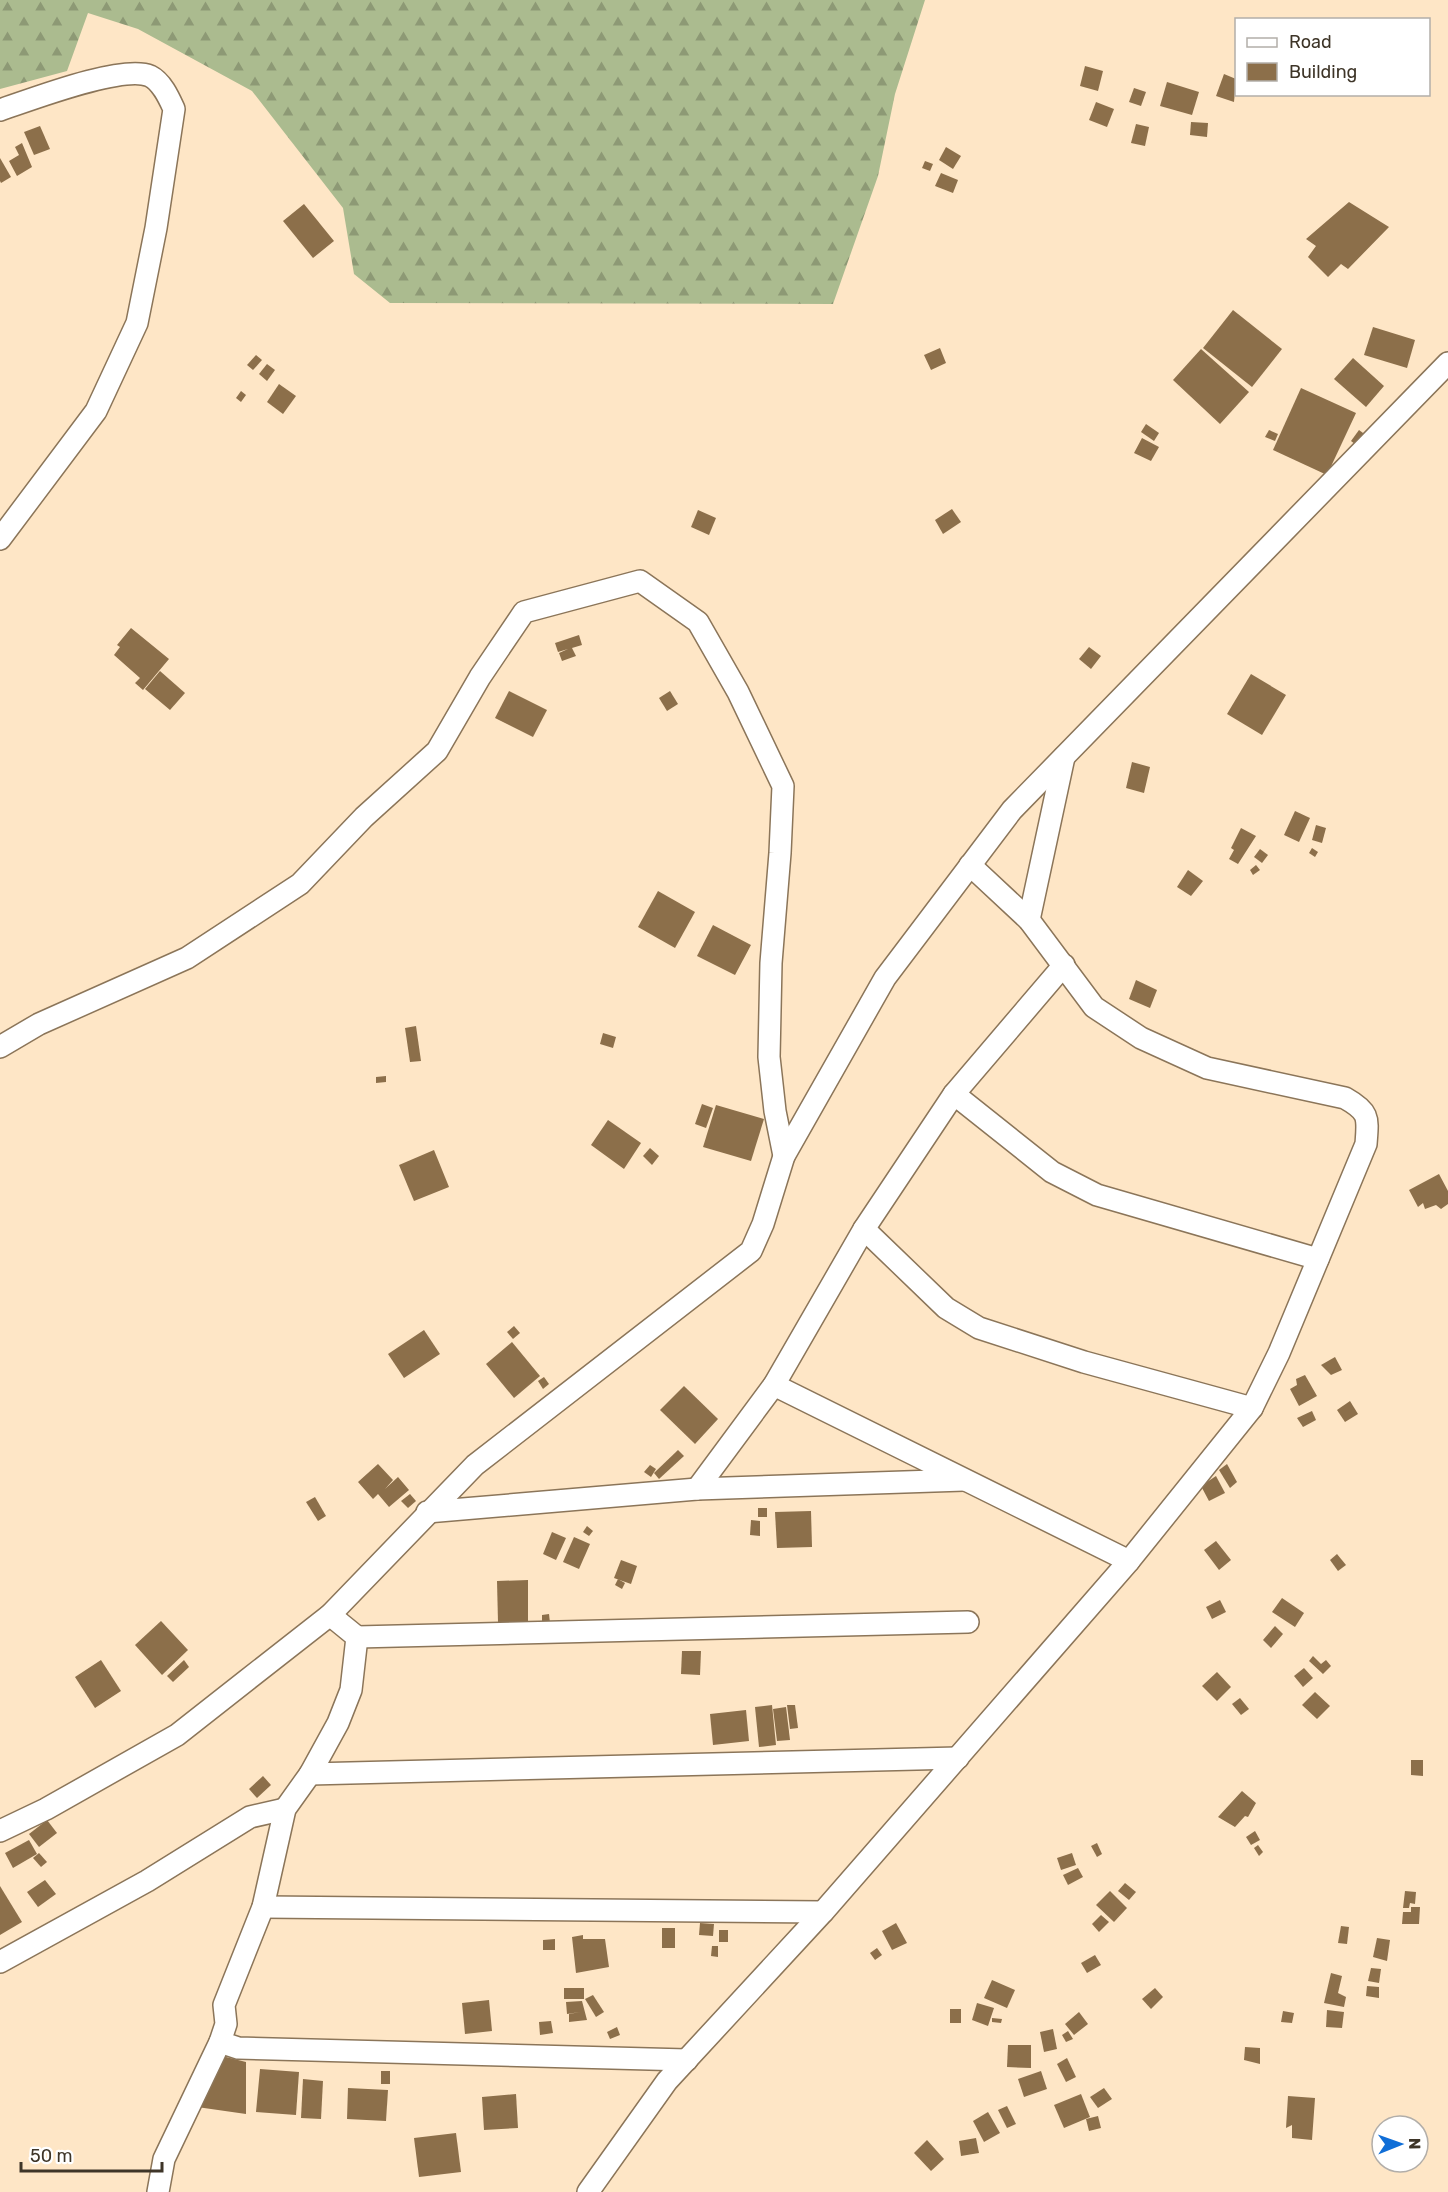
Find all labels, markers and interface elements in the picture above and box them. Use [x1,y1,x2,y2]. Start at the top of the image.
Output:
legend [1235,18,1430,96]
text: Road [1289,31,1332,53]
text: Building [1289,61,1357,83]
north arrow [1370,2114,1430,2174]
scale bar [21,2135,162,2173]
text: N [1405,2138,1424,2150]
text: 50 m [30,2145,73,2167]

